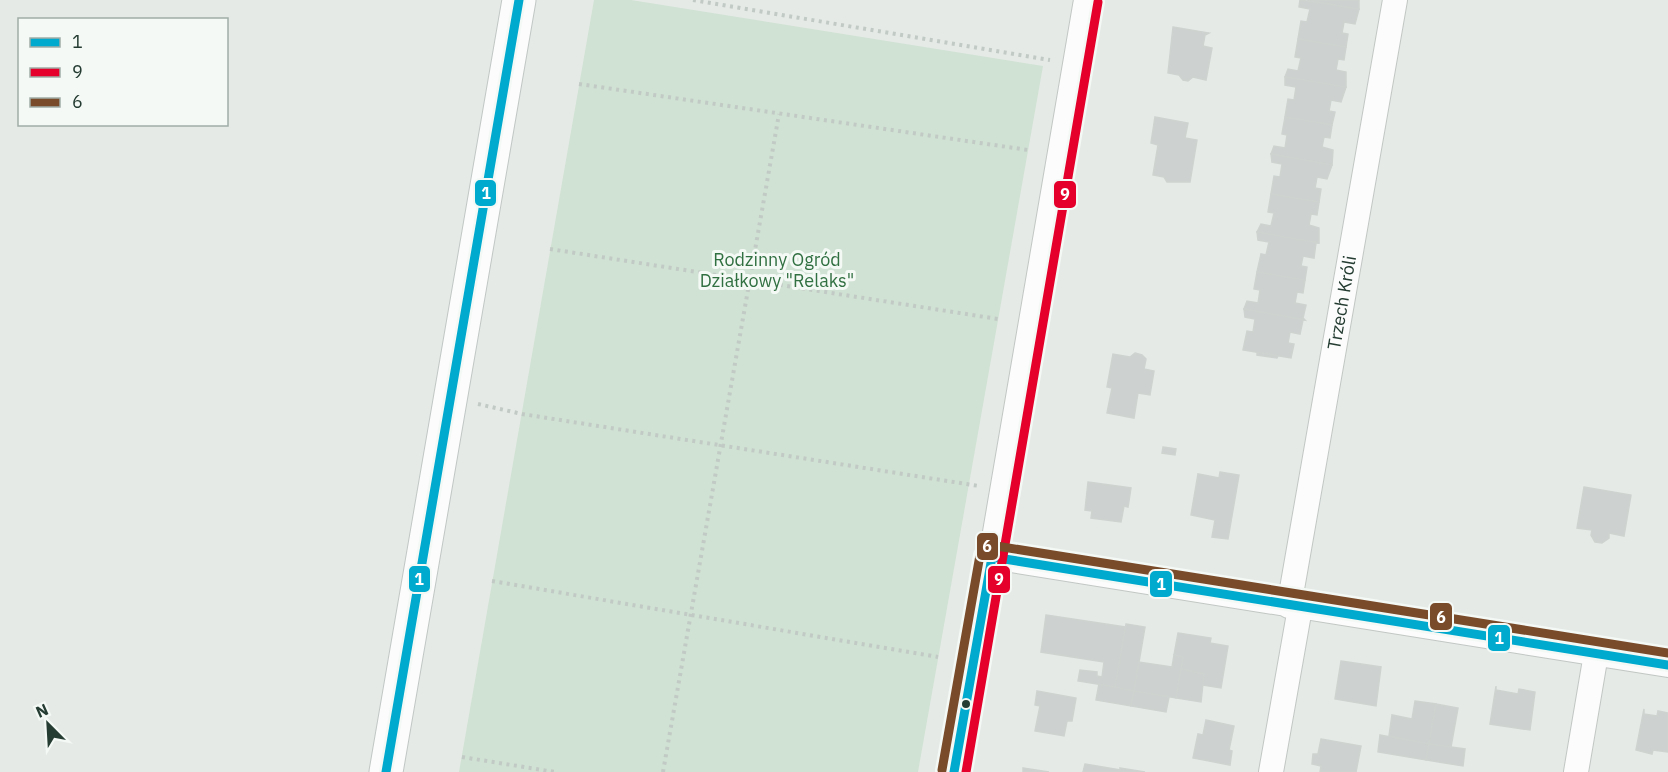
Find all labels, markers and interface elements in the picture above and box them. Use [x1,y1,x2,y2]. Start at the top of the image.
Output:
legend [18,18,228,126]
text: 1 [72,30,83,53]
text: 9 [72,60,83,83]
text: 6 [72,90,83,113]
line badge: 1 [474,179,497,207]
line badge: 9 [1053,180,1077,209]
text: 1 [481,183,491,203]
text: 9 [1060,184,1070,204]
park label: Rodzinny Ogród Działkowy "Relaks" [700,248,854,292]
street label: Trzech Króli [1322,254,1361,351]
line badge: 6 [976,532,999,561]
text: 6 [982,536,992,556]
line badge: 1 [408,565,431,593]
line badge: 9 [987,565,1011,594]
text: 1 [414,569,424,589]
text: 9 [994,569,1004,589]
line badge: 1 [1149,570,1173,598]
text: 1 [1156,574,1166,594]
line badge: 6 [1429,602,1453,631]
text: 6 [1436,607,1446,627]
line badge: 1 [1487,624,1511,652]
text: 1 [1494,628,1504,648]
north arrow [18,694,78,754]
unlabelled marker [960,698,972,710]
text: N [33,699,51,722]

